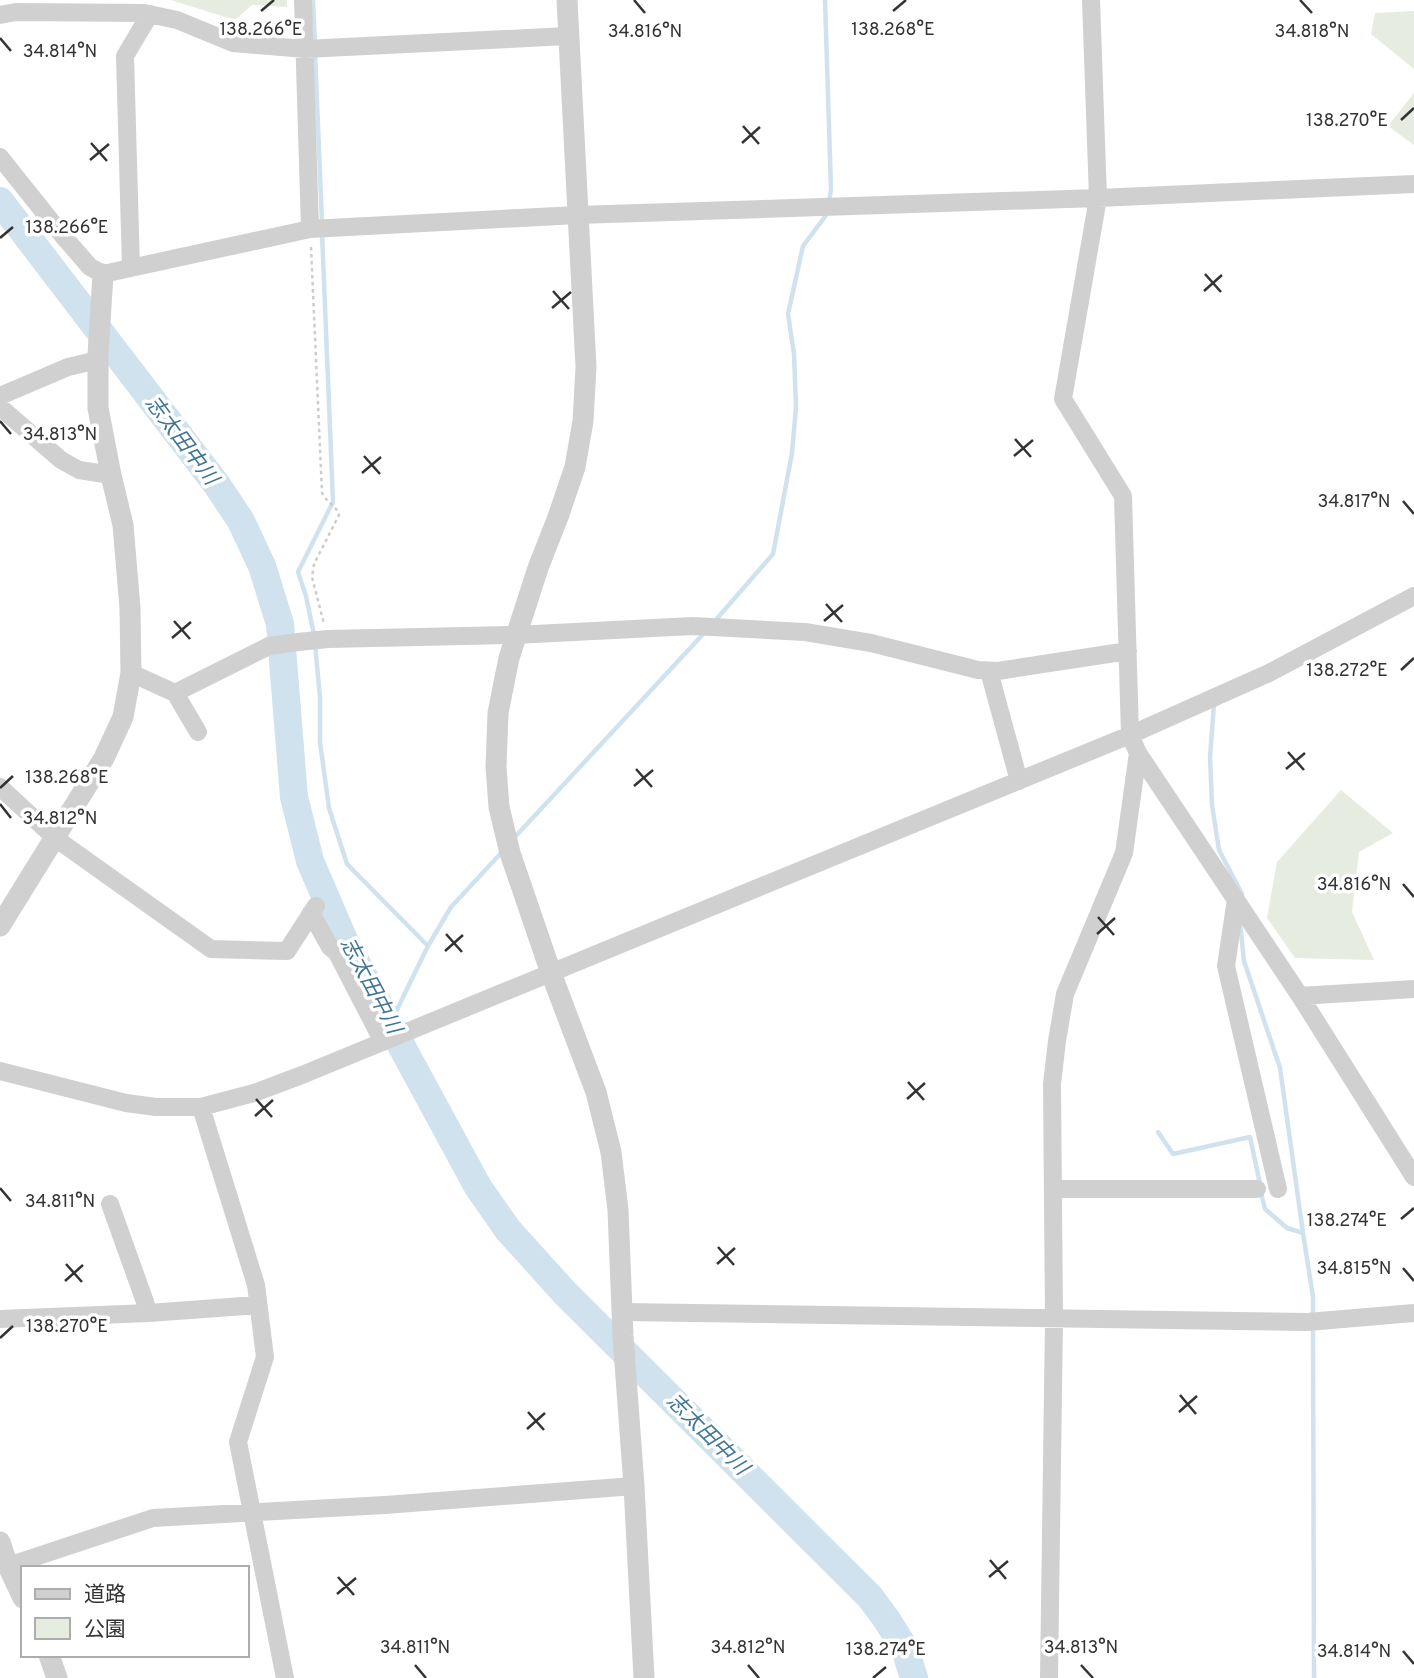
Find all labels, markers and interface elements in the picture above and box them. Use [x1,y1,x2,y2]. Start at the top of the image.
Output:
text: 138.266°E [219,19,303,42]
text: 138.268°E [851,19,935,42]
text: 34.816°N [608,21,682,44]
text: 34.818°N [1275,21,1349,44]
text: 34.814°N [23,41,97,64]
text: 138.270°E [1306,110,1388,133]
text: 138.266°E [25,217,109,240]
water label: 志太田中川 [139,391,225,493]
text: 34.813°N [23,424,97,447]
text: 34.817°N [1317,491,1391,514]
text: 138.272°E [1306,660,1388,683]
text: 138.268°E [25,767,109,790]
text: 34.812°N [23,808,97,831]
text: 34.816°N [1317,874,1391,897]
water label: 志太田中川 [333,933,408,1040]
text: 34.811°N [25,1191,95,1214]
text: 138.274°E [1307,1210,1387,1233]
text: 34.815°N [1317,1258,1392,1281]
text: 138.270°E [26,1316,108,1339]
water label: 志太田中川 [660,1388,755,1483]
legend [21,1566,248,1657]
text: 道路 [84,1582,126,1609]
text: 公園 [84,1617,126,1644]
text: 34.811°N [380,1637,450,1660]
text: 34.812°N [711,1637,785,1660]
text: 34.813°N [1044,1637,1118,1660]
text: 138.274°E [846,1639,926,1662]
text: 34.814°N [1317,1641,1391,1664]

